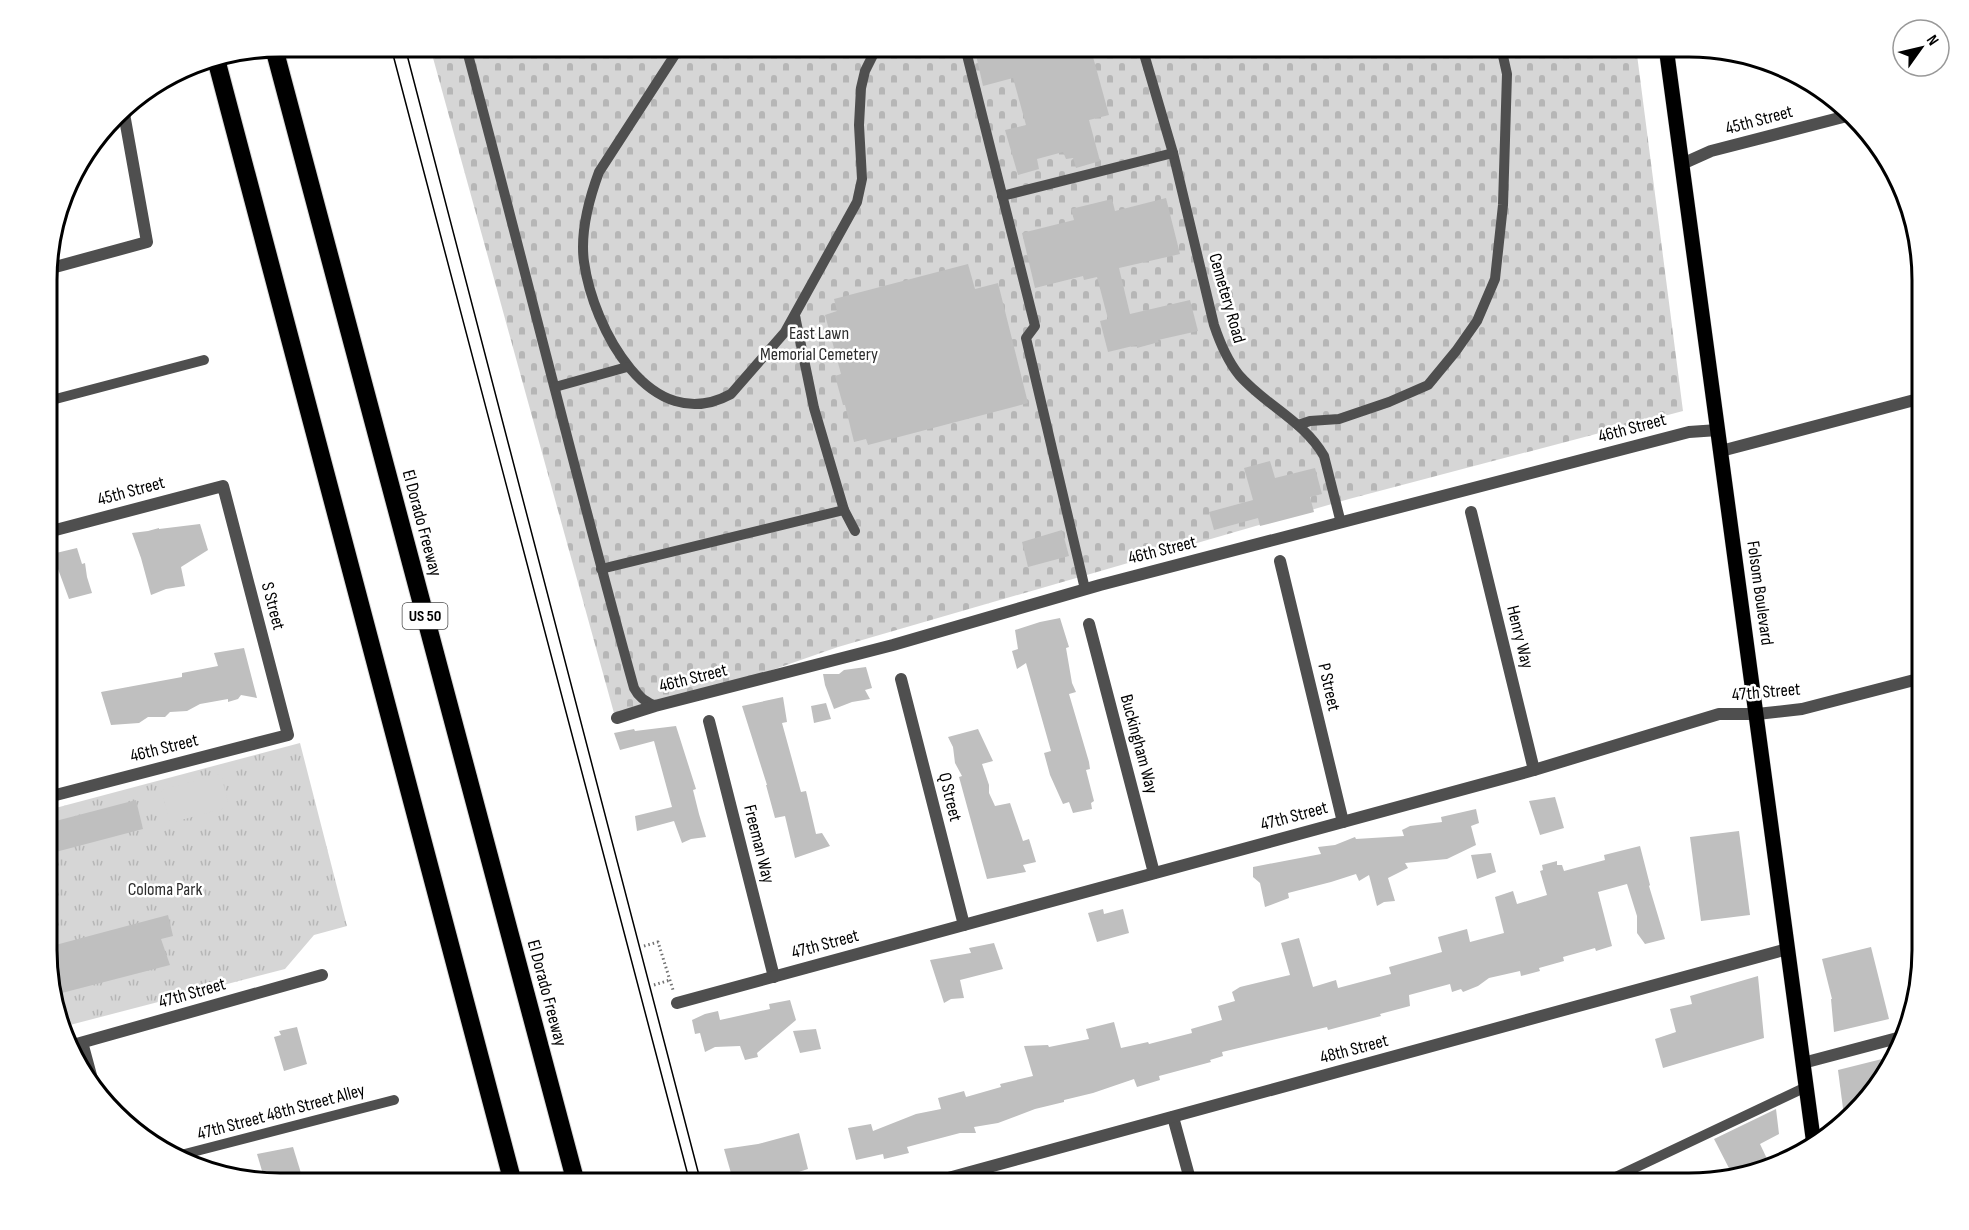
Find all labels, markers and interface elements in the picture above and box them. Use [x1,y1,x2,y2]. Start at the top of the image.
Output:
north arrow [1891,18,1951,78]
text: N [1922,32,1942,49]
street label: 45th Street [1723,101,1795,139]
street label: Cemetery Road [1204,251,1250,345]
park label: East Lawn Memorial Cemetery [760,323,878,365]
street label: 46th Street [1596,409,1669,447]
street label: El Dorado Freeway [398,467,446,579]
street label: 45th Street [95,472,167,510]
street label: 46th Street [1126,531,1199,569]
street label: Folsom Boulevard [1742,539,1778,647]
street label: S Street [257,580,290,633]
road number: US 50 [402,603,448,629]
street label: Henry Way [1502,603,1538,671]
street label: 46th Street [657,659,730,697]
street label: P Street [1313,661,1345,713]
street label: 47th Street [1731,678,1802,705]
street label: Buckingham Way [1116,692,1162,796]
street label: 46th Street [128,729,201,767]
street label: Q Street [934,770,966,824]
street label: 47th Street [1258,797,1330,835]
street label: Freeman Way [739,803,779,885]
park label: Coloma Park [128,879,202,900]
street label: 47th Street [789,925,861,963]
street label: El Dorado Freeway [523,937,571,1049]
street label: 47th Street [156,973,228,1013]
street label: 48th Street [1318,1030,1391,1068]
street label: 47th Street 48th Street Alley [195,1079,367,1144]

